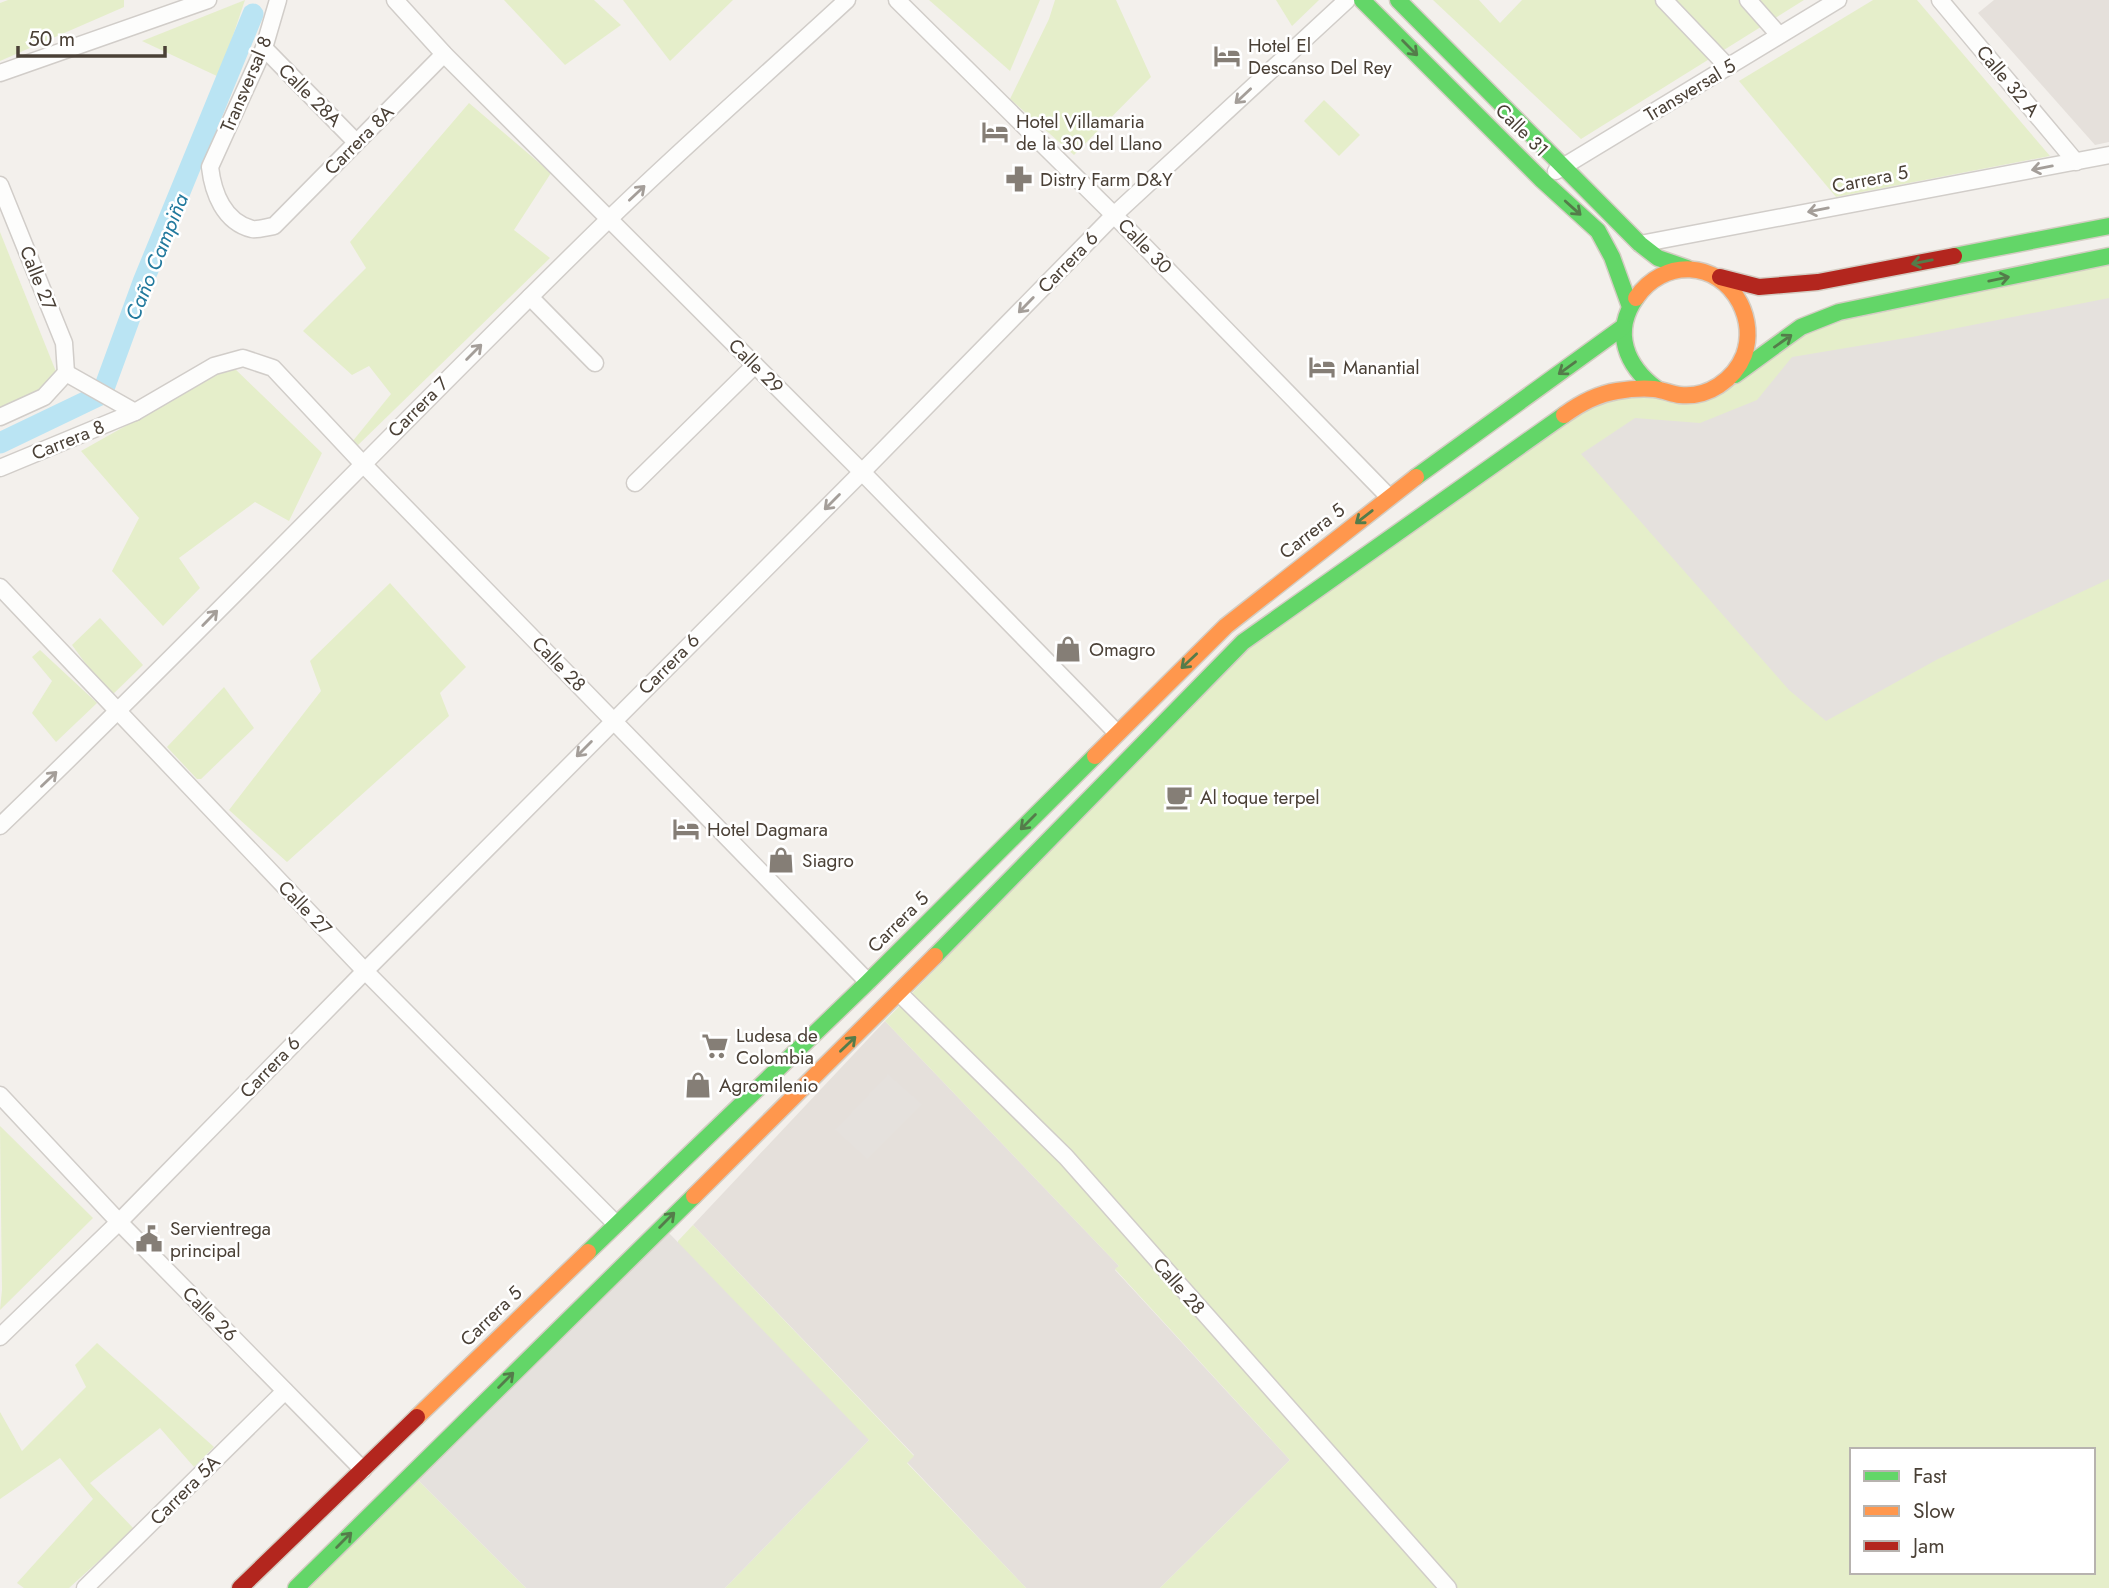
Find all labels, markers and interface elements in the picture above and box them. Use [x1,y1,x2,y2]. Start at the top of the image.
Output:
scale bar [18,14,164,58]
text: 50 m [28,24,75,54]
street label: Transversal 8 [214,32,278,136]
place label: Hotel El Descanso Del Rey [1248,32,1392,81]
street label: Calle 32 A [1970,39,2046,123]
one-way arrow [1402,40,1419,57]
hotel icon: Hotel El Descanso Del Rey [1212,41,1242,71]
street label: Transversal 5 [1639,52,1741,128]
street label: Calle 28A [272,57,348,133]
one-way arrow [1234,88,1252,104]
street label: Calle 31 [1489,97,1555,163]
street label: Carrera 8A [318,99,400,181]
place label: Hotel Villamaria de la 30 del Llano [1016,108,1162,157]
hotel icon: Hotel Villamaria de la 30 del Llano [980,117,1010,147]
street label: Carrera 5 [1830,158,1910,200]
one-way arrow [2031,162,2054,175]
pharmacy icon: Distry Farm D&Y [1004,164,1034,194]
place label: Distry Farm D&Y [1040,166,1173,193]
one-way arrow [628,185,645,202]
water label: Caño Campiña [118,189,196,325]
one-way arrow [1563,200,1581,216]
one-way arrow [1807,204,1830,217]
street label: Calle 30 [1112,212,1178,280]
street label: Carrera 6 [1032,225,1104,299]
street label: Calle 27 [13,242,63,314]
one-way arrow [1911,256,1934,269]
one-way arrow [1987,271,2010,285]
one-way arrow [1018,296,1035,313]
street label: Calle 29 [722,332,790,400]
one-way arrow [1773,334,1792,348]
one-way arrow [465,344,482,361]
hotel icon: Manantial [1307,352,1337,382]
place label: Manantial [1343,354,1420,381]
one-way arrow [1558,360,1577,375]
street label: Carrera 7 [382,371,454,443]
street label: Carrera 8 [28,413,108,467]
one-way arrow [824,493,841,510]
street label: Carrera 5 [1273,497,1351,565]
one-way arrow [1356,509,1374,524]
one-way arrow [202,610,219,627]
street label: Carrera 6 [632,627,706,701]
street label: Calle 28 [526,630,592,698]
shop icon: Omagro [1053,634,1083,664]
place label: Omagro [1089,636,1155,663]
one-way arrow [1181,653,1198,670]
one-way arrow [576,741,593,758]
one-way arrow [40,770,57,787]
cafe icon: Al toque terpel [1164,782,1194,812]
place label: Al toque terpel [1200,784,1320,811]
one-way arrow [1020,813,1037,830]
hotel icon: Hotel Dagmara [671,814,701,844]
place label: Hotel Dagmara [707,816,828,843]
shop icon: Siagro [766,845,796,875]
place label: Siagro [802,847,854,874]
street label: Calle 27 [272,874,338,942]
street label: Carrera 5 [861,885,935,959]
place label: Ludesa de Colombia [736,1022,818,1071]
street label: Carrera 6 [234,1030,306,1104]
supermarket icon: Ludesa de Colombia [700,1031,730,1061]
one-way arrow [839,1035,856,1052]
shop icon: Agromilenio [683,1070,713,1100]
place label: Agromilenio [719,1072,818,1099]
one-way arrow [659,1211,676,1228]
place label: Servientrega principal [170,1215,271,1264]
public building icon: Servientrega principal [134,1224,164,1254]
street label: Calle 28 [1147,1252,1211,1320]
street label: Calle 26 [176,1280,244,1348]
street label: Carrera 5 [454,1280,528,1352]
one-way arrow [497,1371,514,1388]
legend [1850,1448,2095,1574]
street label: Carrera 5A [144,1449,226,1531]
text: Fast [1913,1461,1946,1491]
text: Slow [1913,1496,1955,1526]
text: Jam [1910,1531,1945,1561]
one-way arrow [336,1532,353,1549]

